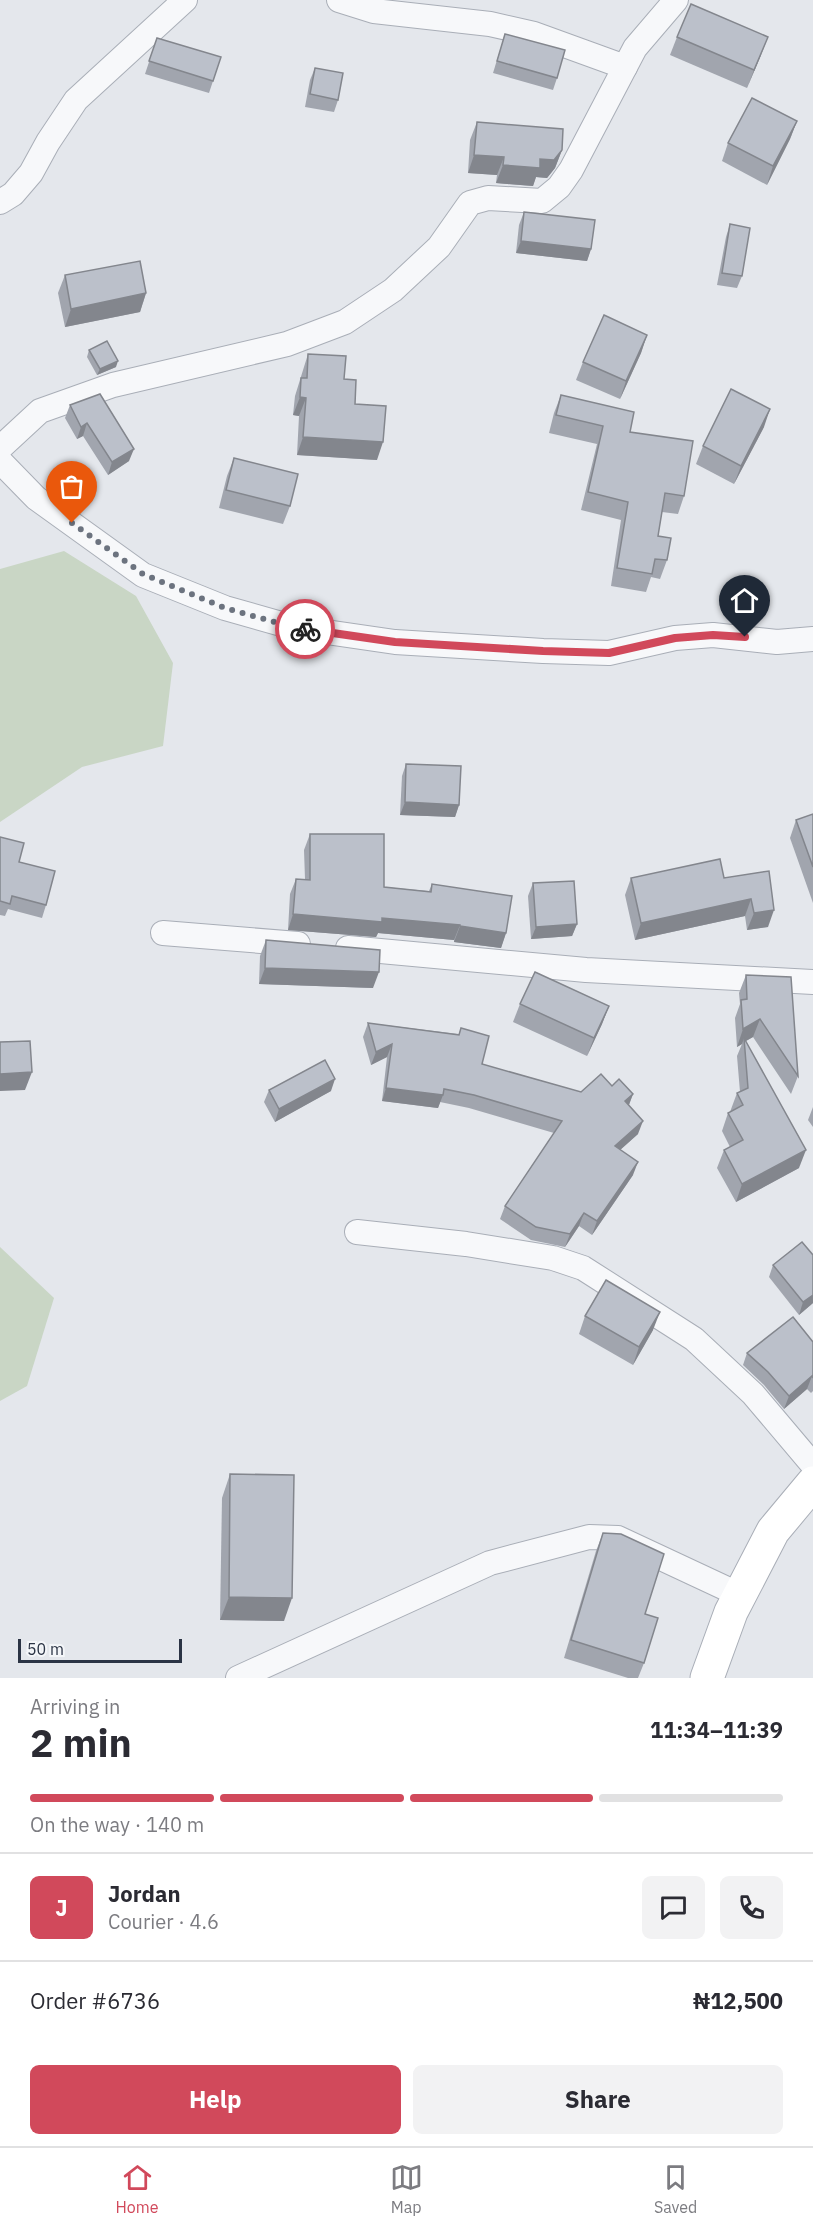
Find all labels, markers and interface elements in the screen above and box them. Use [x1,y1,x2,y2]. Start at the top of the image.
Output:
pin [46,461,97,523]
icon: bag [55,470,88,503]
pin [719,575,770,637]
icon: home [728,584,761,617]
courier [275,599,335,659]
icon: bike [289,613,322,646]
scale bar [18,1636,182,1664]
text: 50 m [27,1639,64,1659]
text: Arriving in [30,1693,120,1720]
text: 11:34–11:39 [650,1715,783,1744]
text: 2 min [30,1717,132,1768]
text: On the way · 140 m [30,1811,204,1838]
button: chat [642,1876,705,1939]
button: phone [720,1876,783,1939]
text: Jordan [108,1879,181,1908]
text: J [55,1893,68,1922]
text: Courier · 4.6 [108,1908,219,1935]
text: Order #6736 [30,1986,160,2015]
text: ₦12,500 [693,1986,783,2015]
button: Help [30,2065,401,2134]
button: Share [413,2065,783,2134]
tab: Home [116,2161,159,2217]
tab: Map [390,2161,423,2217]
tab: Saved [654,2161,697,2217]

